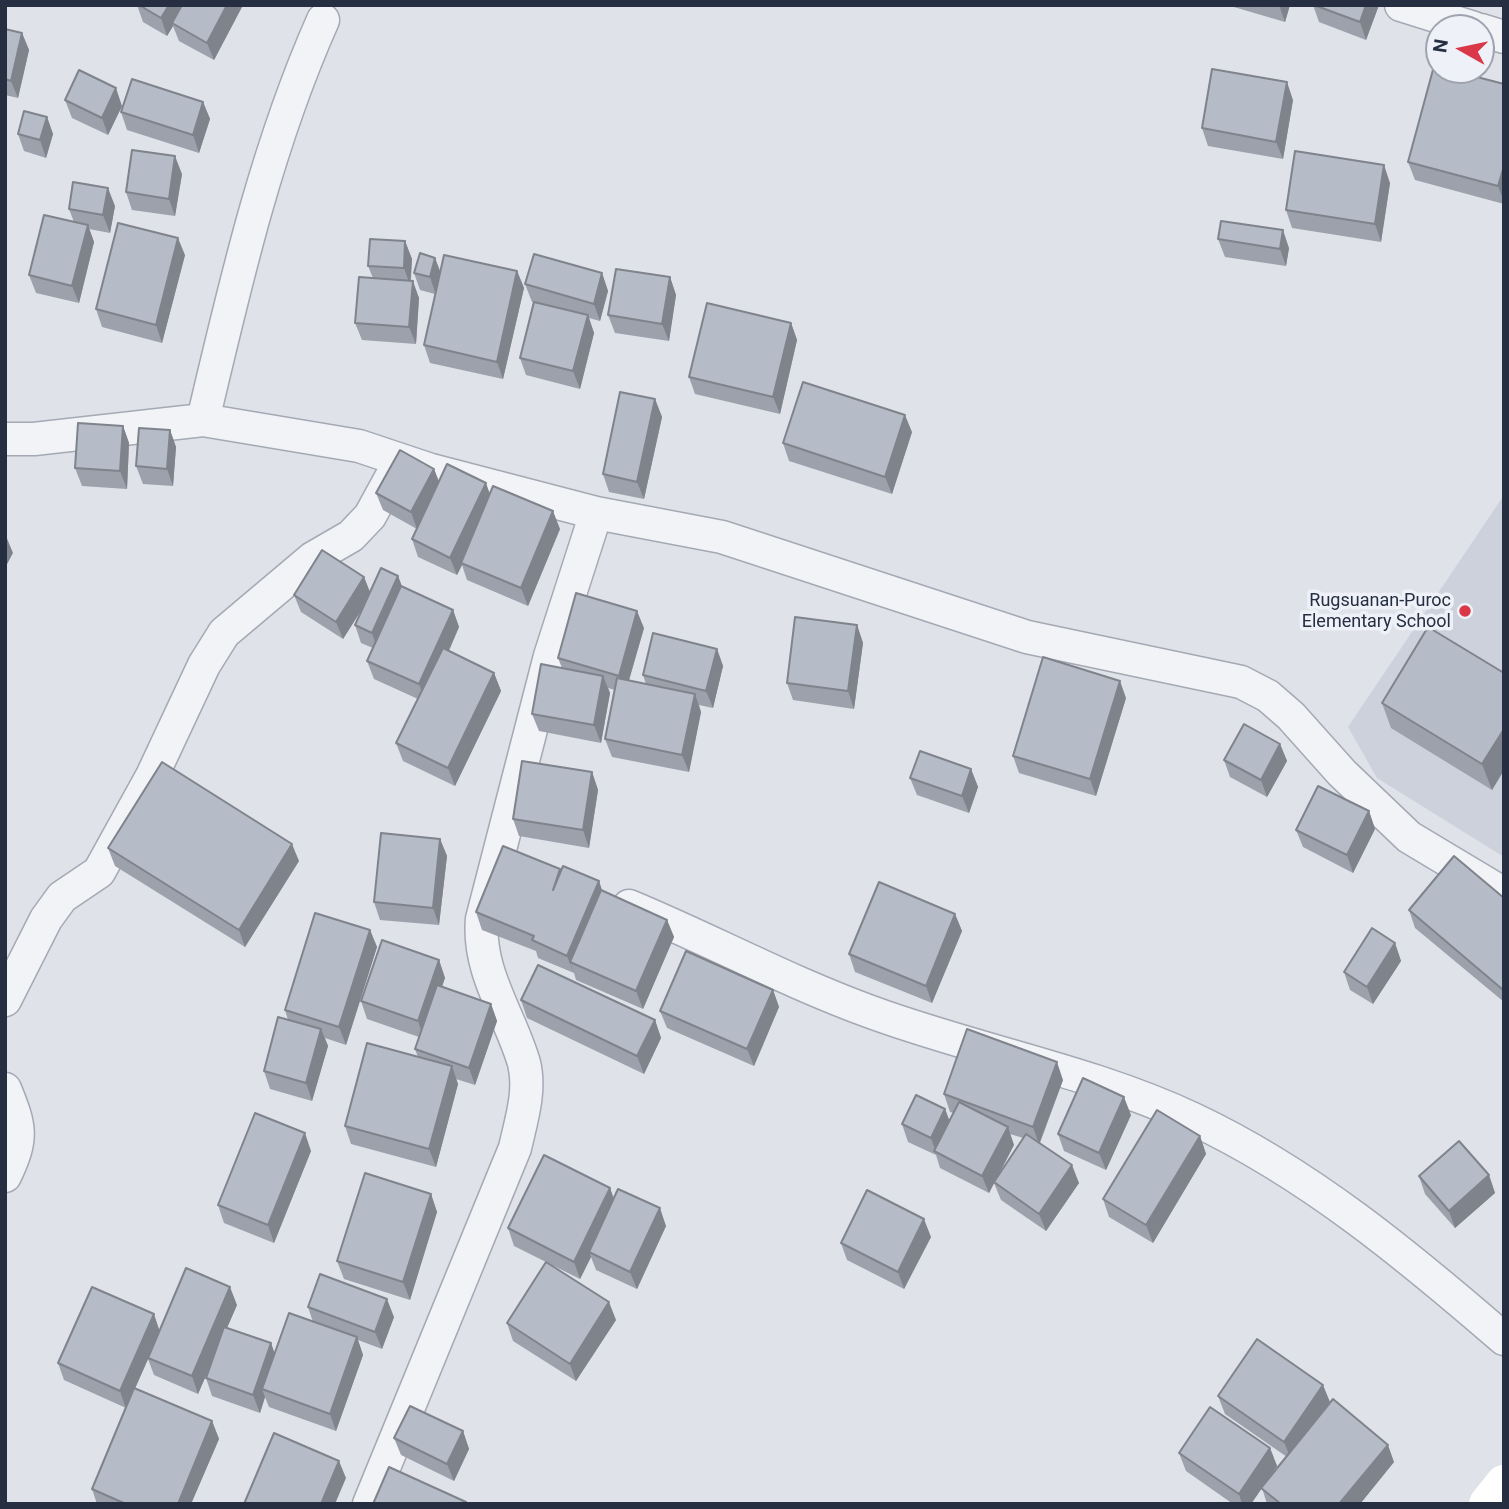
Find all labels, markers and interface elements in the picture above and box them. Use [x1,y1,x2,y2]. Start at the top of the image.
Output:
north arrow [1425,14,1495,84]
text: N [1428,38,1453,54]
place label: Rugsuanan-Puroc Elementary School [1302,590,1451,632]
marker: Rugsuanan-Puroc Elementary School [1457,603,1473,619]

